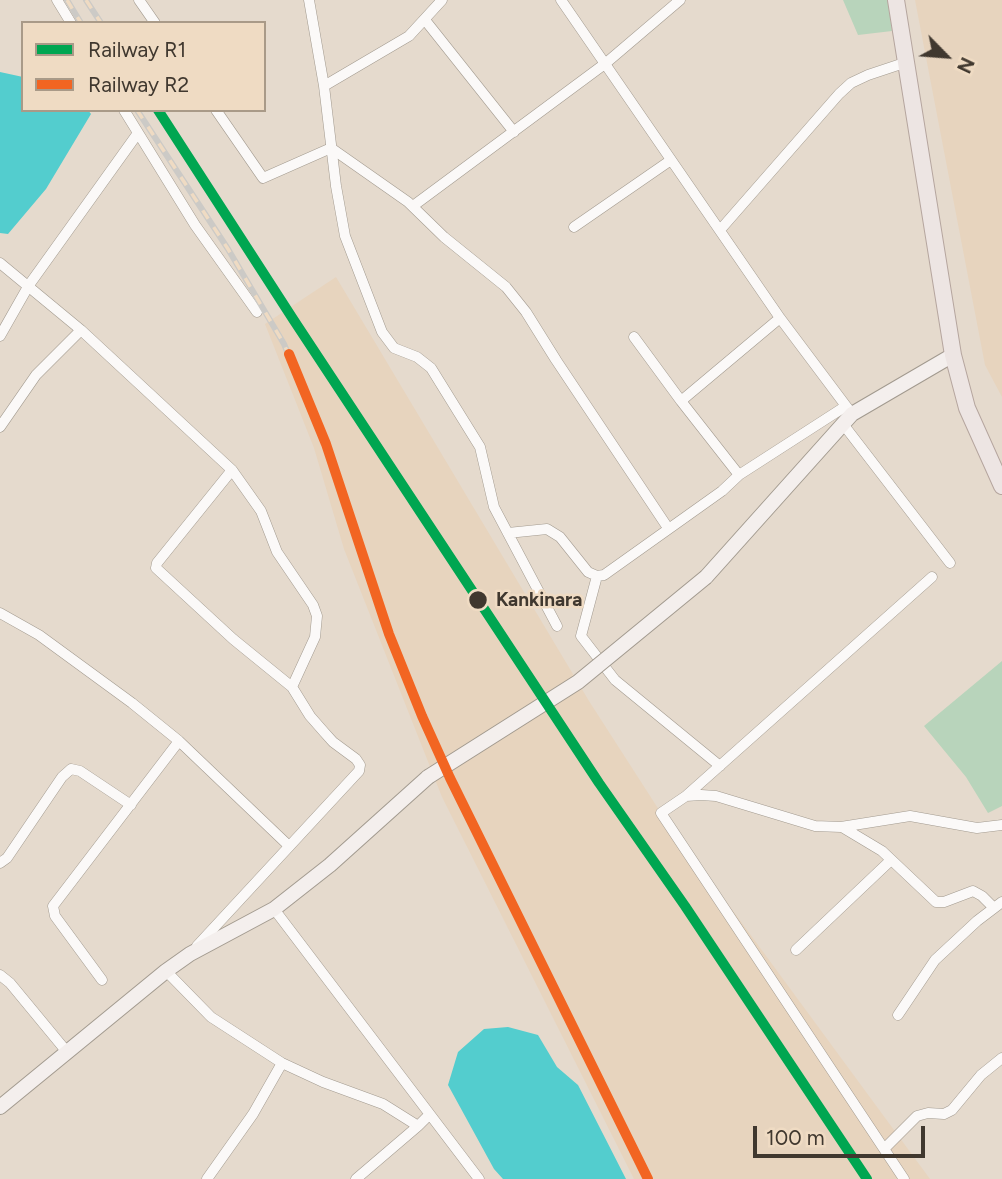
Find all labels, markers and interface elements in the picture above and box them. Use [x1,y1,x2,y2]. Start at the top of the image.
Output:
legend [21,21,266,112]
north arrow [911,21,981,91]
text: Railway R1 [88,37,186,62]
text: N [952,54,979,77]
text: Railway R2 [88,72,189,97]
marker: Kankinara [467,589,489,611]
place label: Kankinara [496,589,582,611]
scale bar [757,1112,928,1156]
text: 100 m [766,1125,825,1150]

